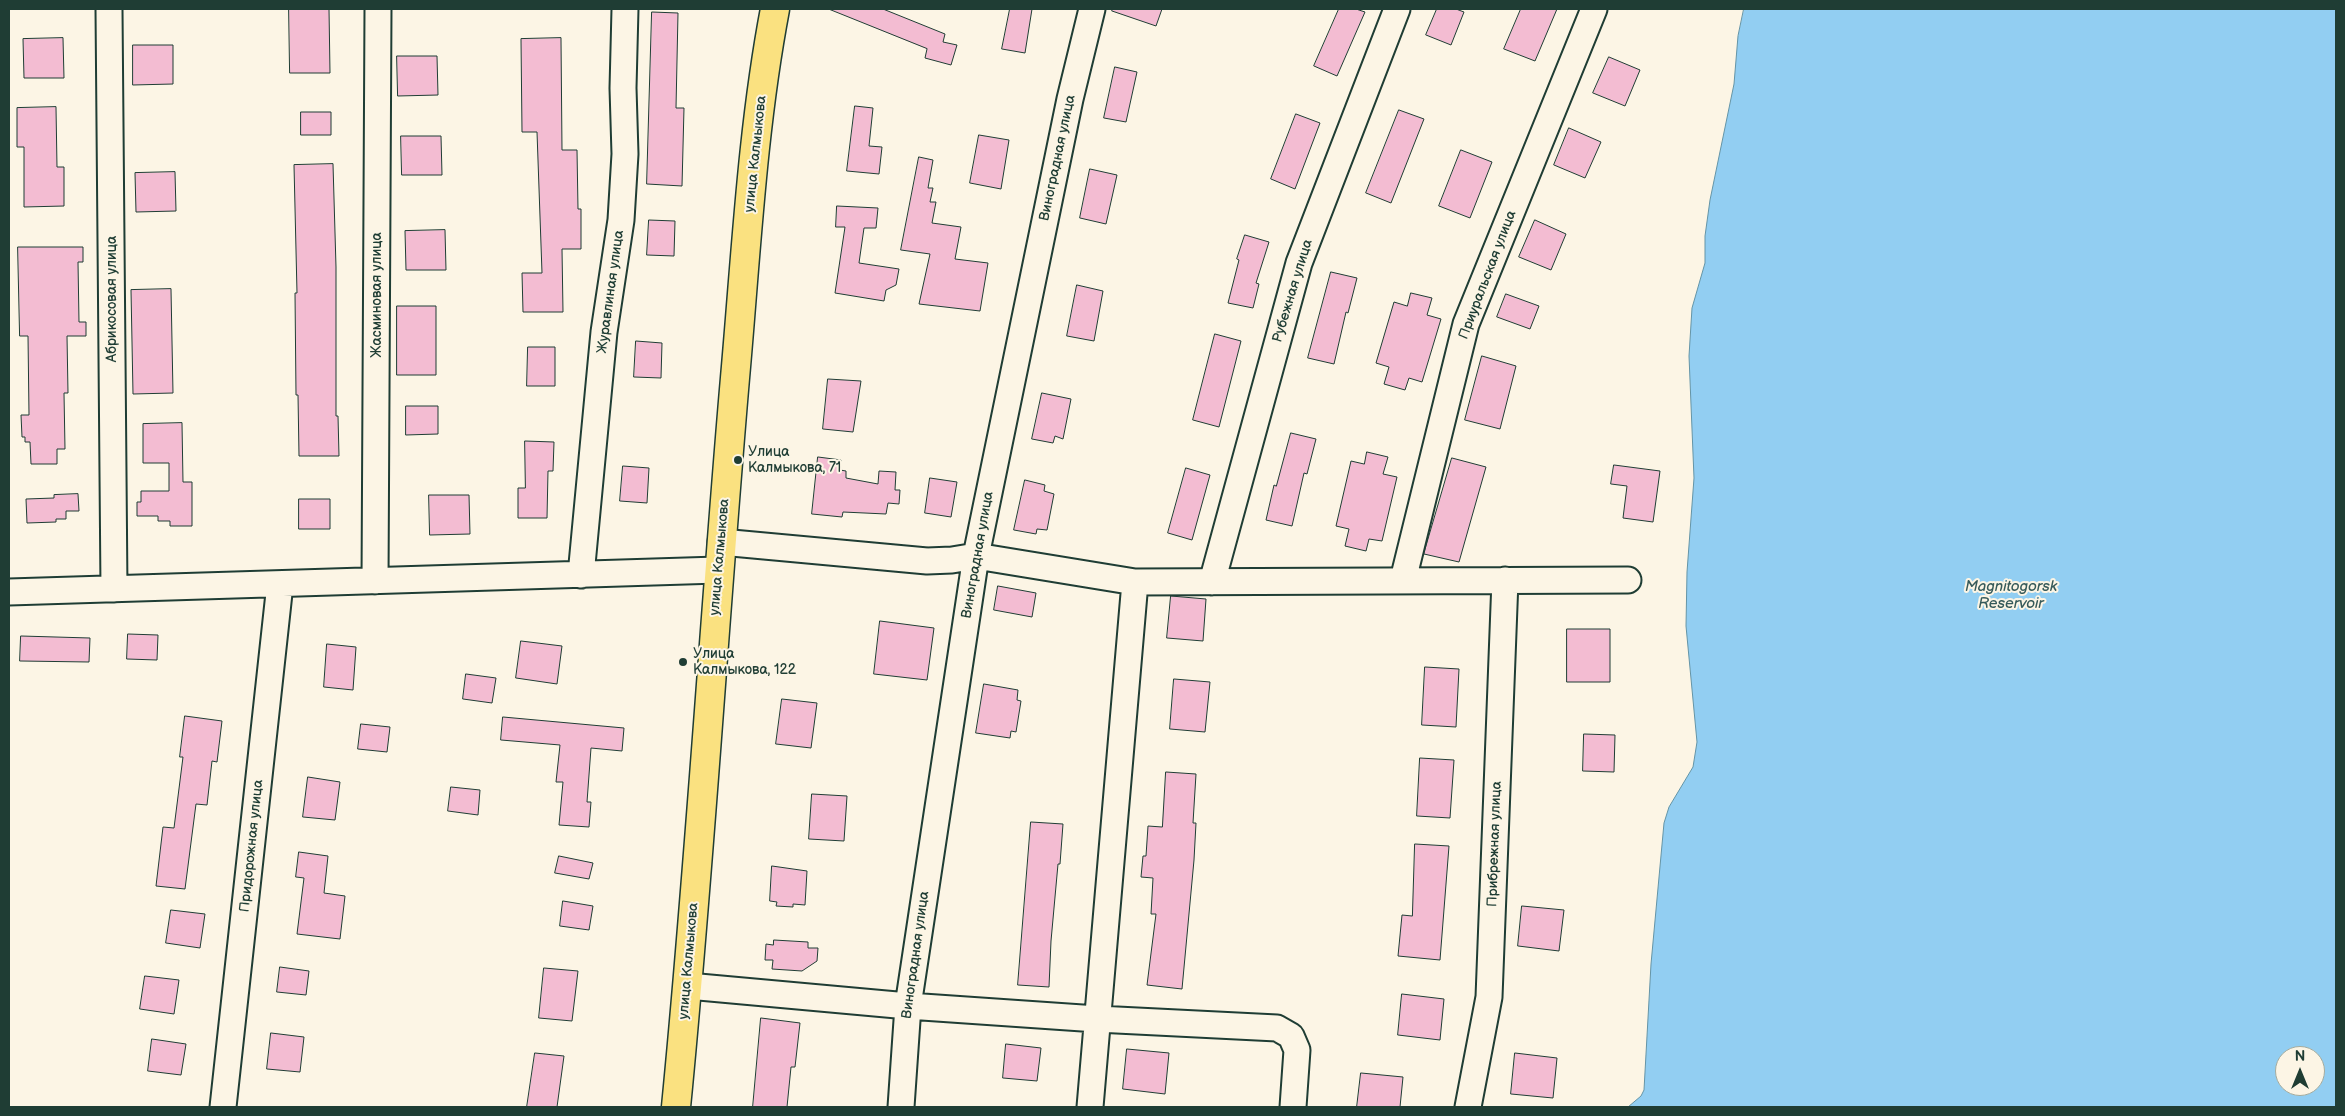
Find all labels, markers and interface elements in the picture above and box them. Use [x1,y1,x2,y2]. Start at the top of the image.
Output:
street label: Виноградная улица [1036,93,1080,223]
street label: улица Калмыкова [742,95,770,213]
street label: Приуральская улица [1456,208,1520,342]
street label: Журавлиная улица [594,229,628,355]
street label: Жасминовая улица [369,232,385,358]
street label: Абрикосовая улица [104,236,120,362]
street label: Рубежная улица [1269,237,1317,345]
place label: Улица Калмыкова, 71 [748,444,841,477]
marker: Улица Калмыкова, 71 [732,454,744,466]
street label: Виноградная улица [959,490,997,620]
street label: улица Калмыкова [707,498,733,616]
water label: Magnitogorsk Reservoir [1965,578,2057,613]
place label: Улица Калмыкова, 122 [693,646,796,679]
marker: Улица Калмыкова, 122 [677,656,689,668]
street label: Придорожная улица [237,779,267,913]
street label: Прибрежная улица [1484,781,1506,907]
street label: Виноградная улица [899,890,933,1020]
street label: улица Калмыкова [676,902,702,1020]
north arrow [2275,1046,2325,1096]
text: N [2295,1048,2305,1065]

